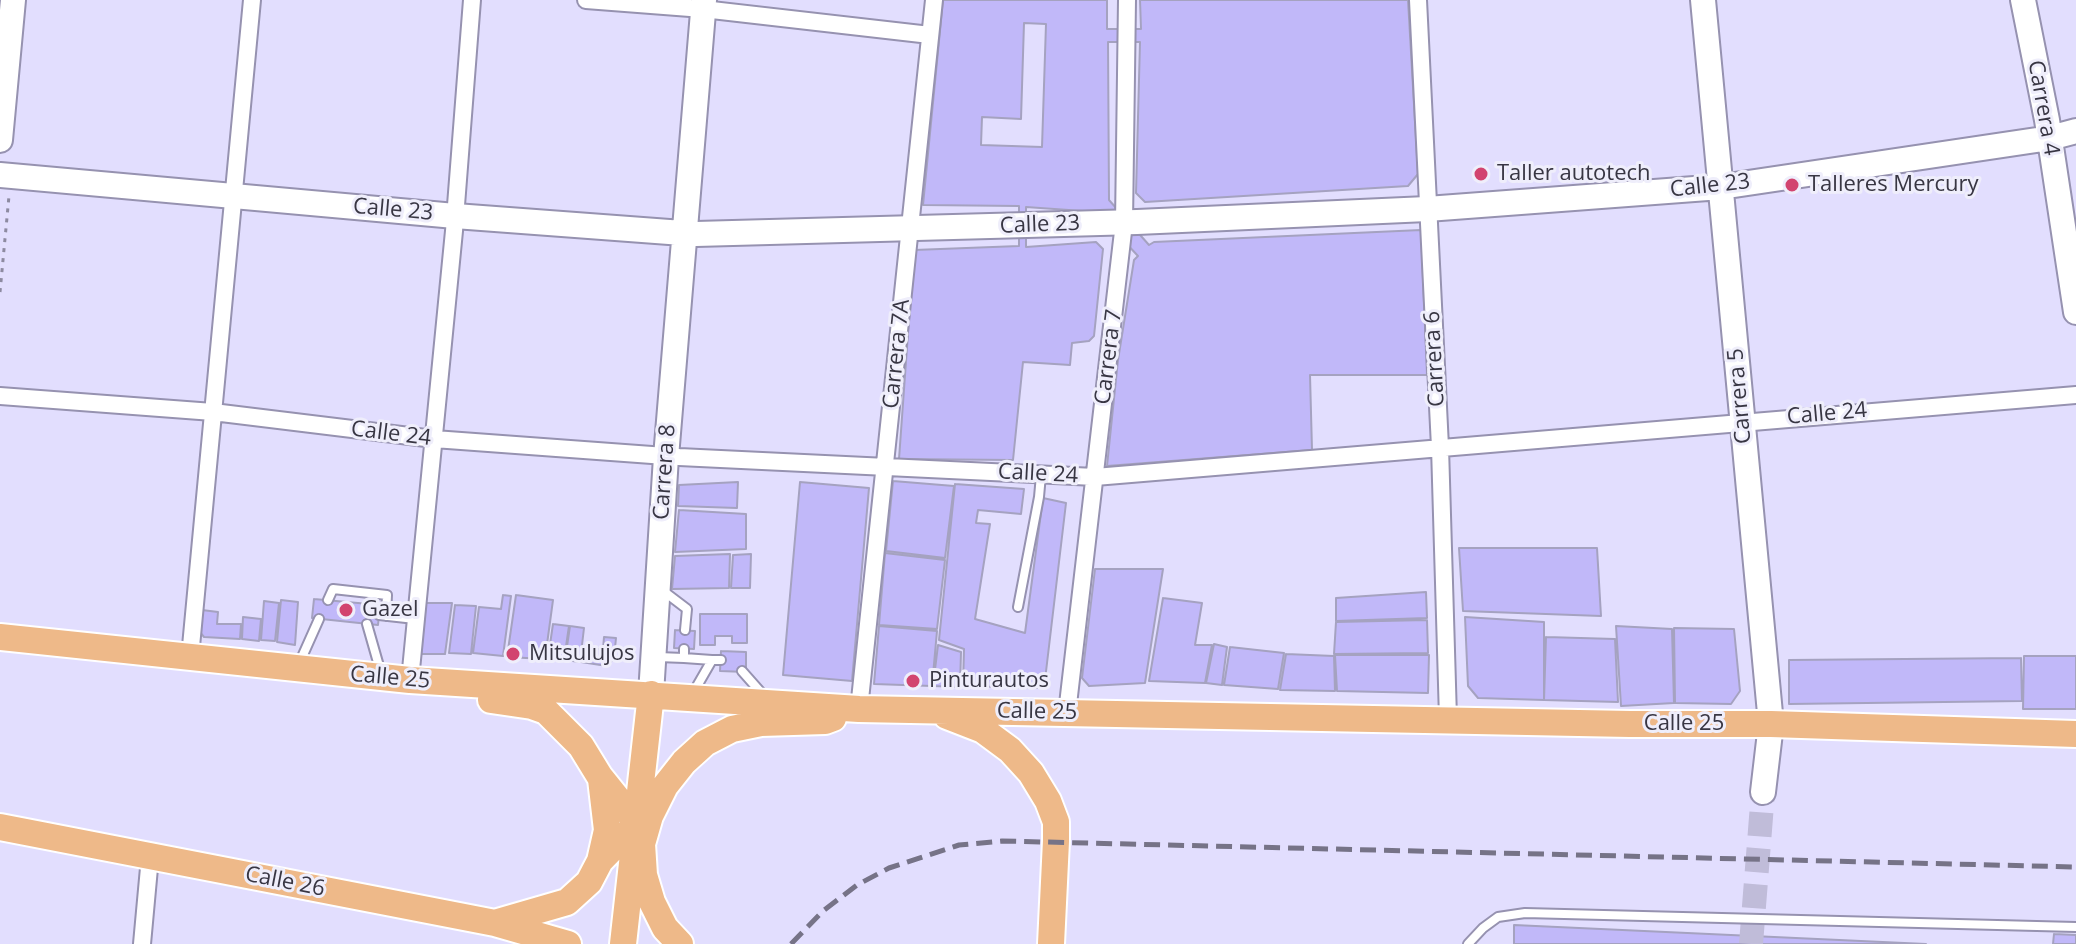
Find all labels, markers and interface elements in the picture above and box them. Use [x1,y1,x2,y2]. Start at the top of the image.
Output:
street label: Carrera 4 [2022,58,2064,158]
place label: Taller autotech [1497,161,1651,187]
marker: Taller autotech [1472,165,1490,183]
street label: Calle 23 [1669,169,1751,203]
place label: Talleres Mercury [1808,172,1979,198]
marker: Talleres Mercury [1783,176,1801,194]
street label: Calle 23 [352,193,434,227]
street label: Calle 23 [999,210,1081,240]
street label: Carrera 7A [878,298,916,410]
street label: Carrera 7 [1090,308,1128,406]
street label: Carrera 6 [1419,310,1451,408]
street label: Carrera 5 [1723,347,1757,445]
street label: Calle 24 [1786,397,1868,431]
street label: Calle 24 [349,416,433,452]
street label: Carrera 8 [648,423,682,521]
street label: Calle 24 [997,459,1079,489]
place label: Gazel [362,597,418,623]
marker: Gazel [337,601,355,619]
place label: Mitsulujos [529,641,634,667]
marker: Mitsulujos [504,645,522,663]
street label: Calle 25 [349,661,431,695]
place label: Pinturautos [929,668,1049,694]
marker: Pinturautos [904,672,922,690]
street label: Calle 25 [997,698,1077,726]
street label: Calle 25 [1644,711,1724,737]
street label: Calle 26 [243,861,327,903]

